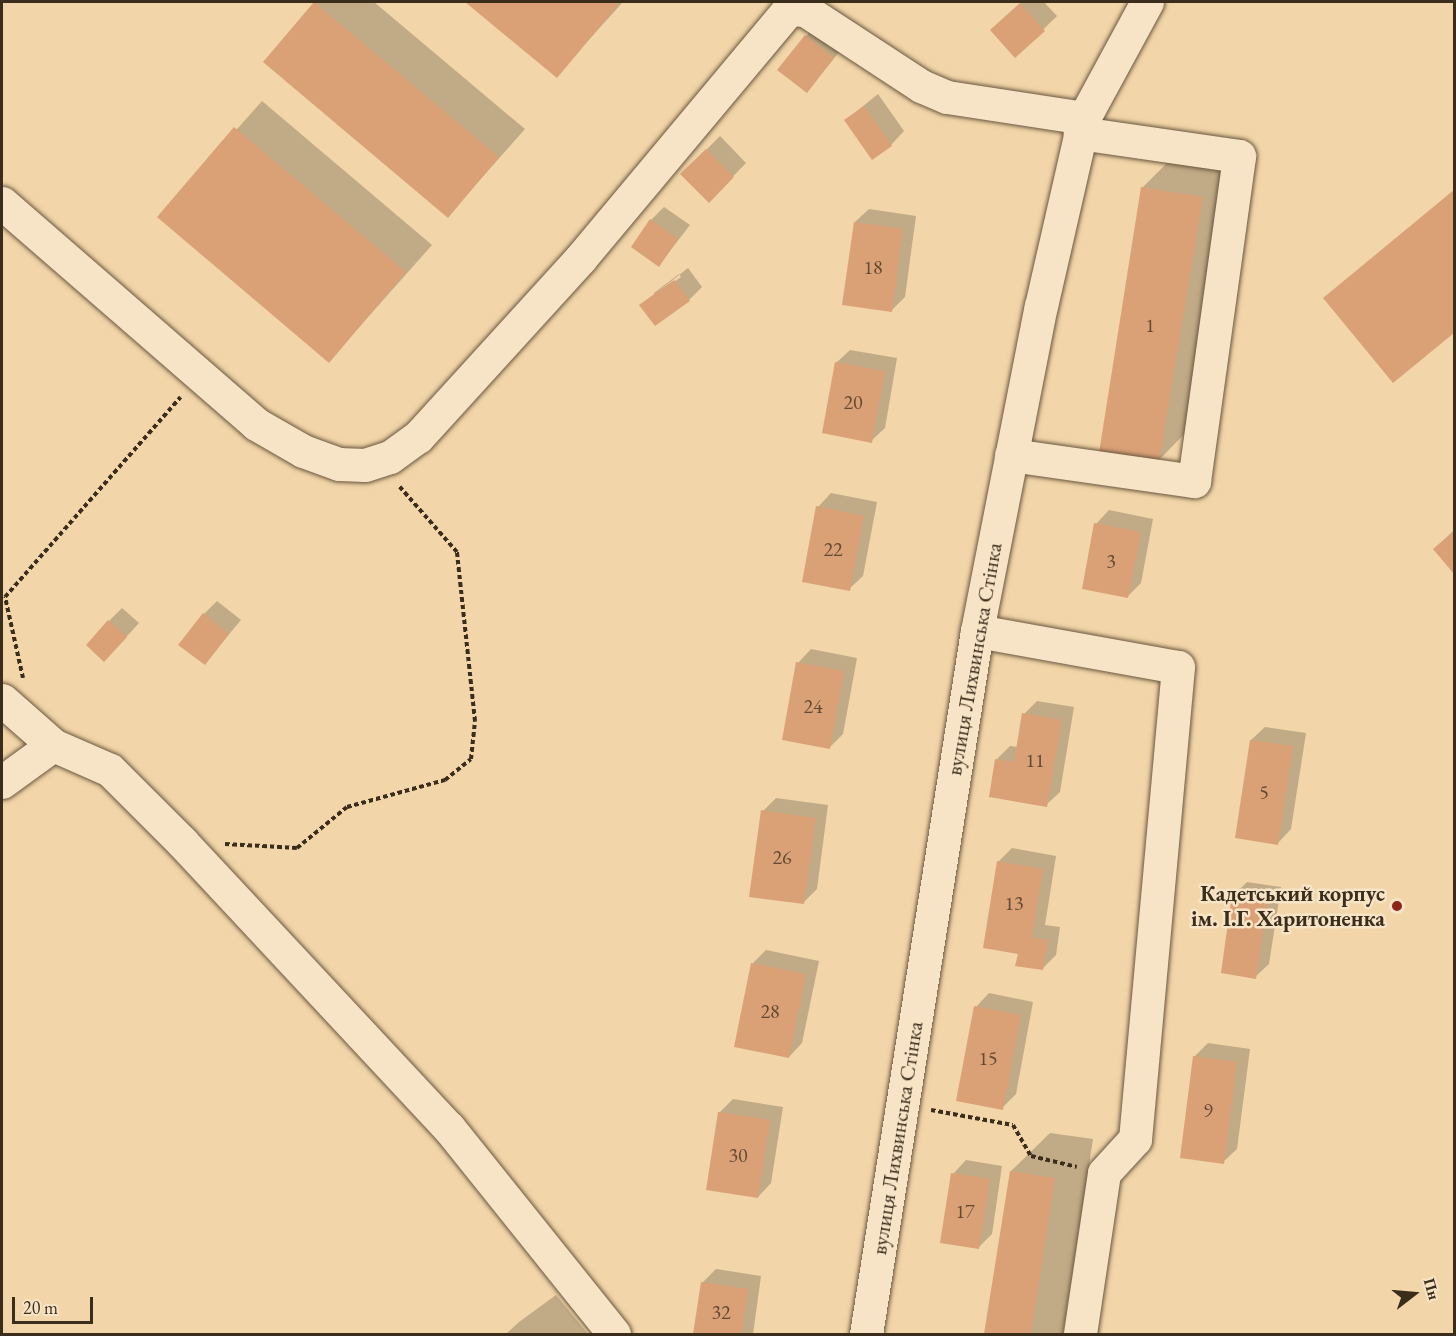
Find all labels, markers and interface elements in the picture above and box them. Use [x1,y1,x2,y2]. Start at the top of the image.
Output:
house number: 18 [863,255,883,279]
house number: 1 [1145,313,1155,337]
house number: 20 [843,390,863,414]
house number: 22 [823,537,843,561]
street label: вулиця Лихвинська Стінка [941,541,1007,777]
house number: 3 [1106,549,1116,573]
house number: 24 [803,694,823,718]
house number: 11 [1025,748,1045,772]
house number: 5 [1259,780,1269,804]
house number: 26 [772,845,792,869]
place label: Кадетський корпус ім. І.Г. Харитоненка [1191,880,1385,932]
house number: 13 [1004,891,1024,915]
marker: Кадетський корпус ім. І.Г. Харитоненка [1390,899,1404,913]
house number: 28 [760,999,780,1023]
street label: вулиця Лихвинська Стінка [866,1019,928,1257]
house number: 15 [978,1046,998,1070]
house number: 9 [1203,1098,1213,1122]
house number: 30 [728,1143,748,1167]
house number: 17 [955,1199,975,1223]
north arrow [1384,1264,1444,1324]
text: Пн [1419,1275,1445,1302]
scale bar [15,1285,96,1323]
text: 20 m [23,1296,58,1319]
house number: 32 [711,1300,731,1324]

